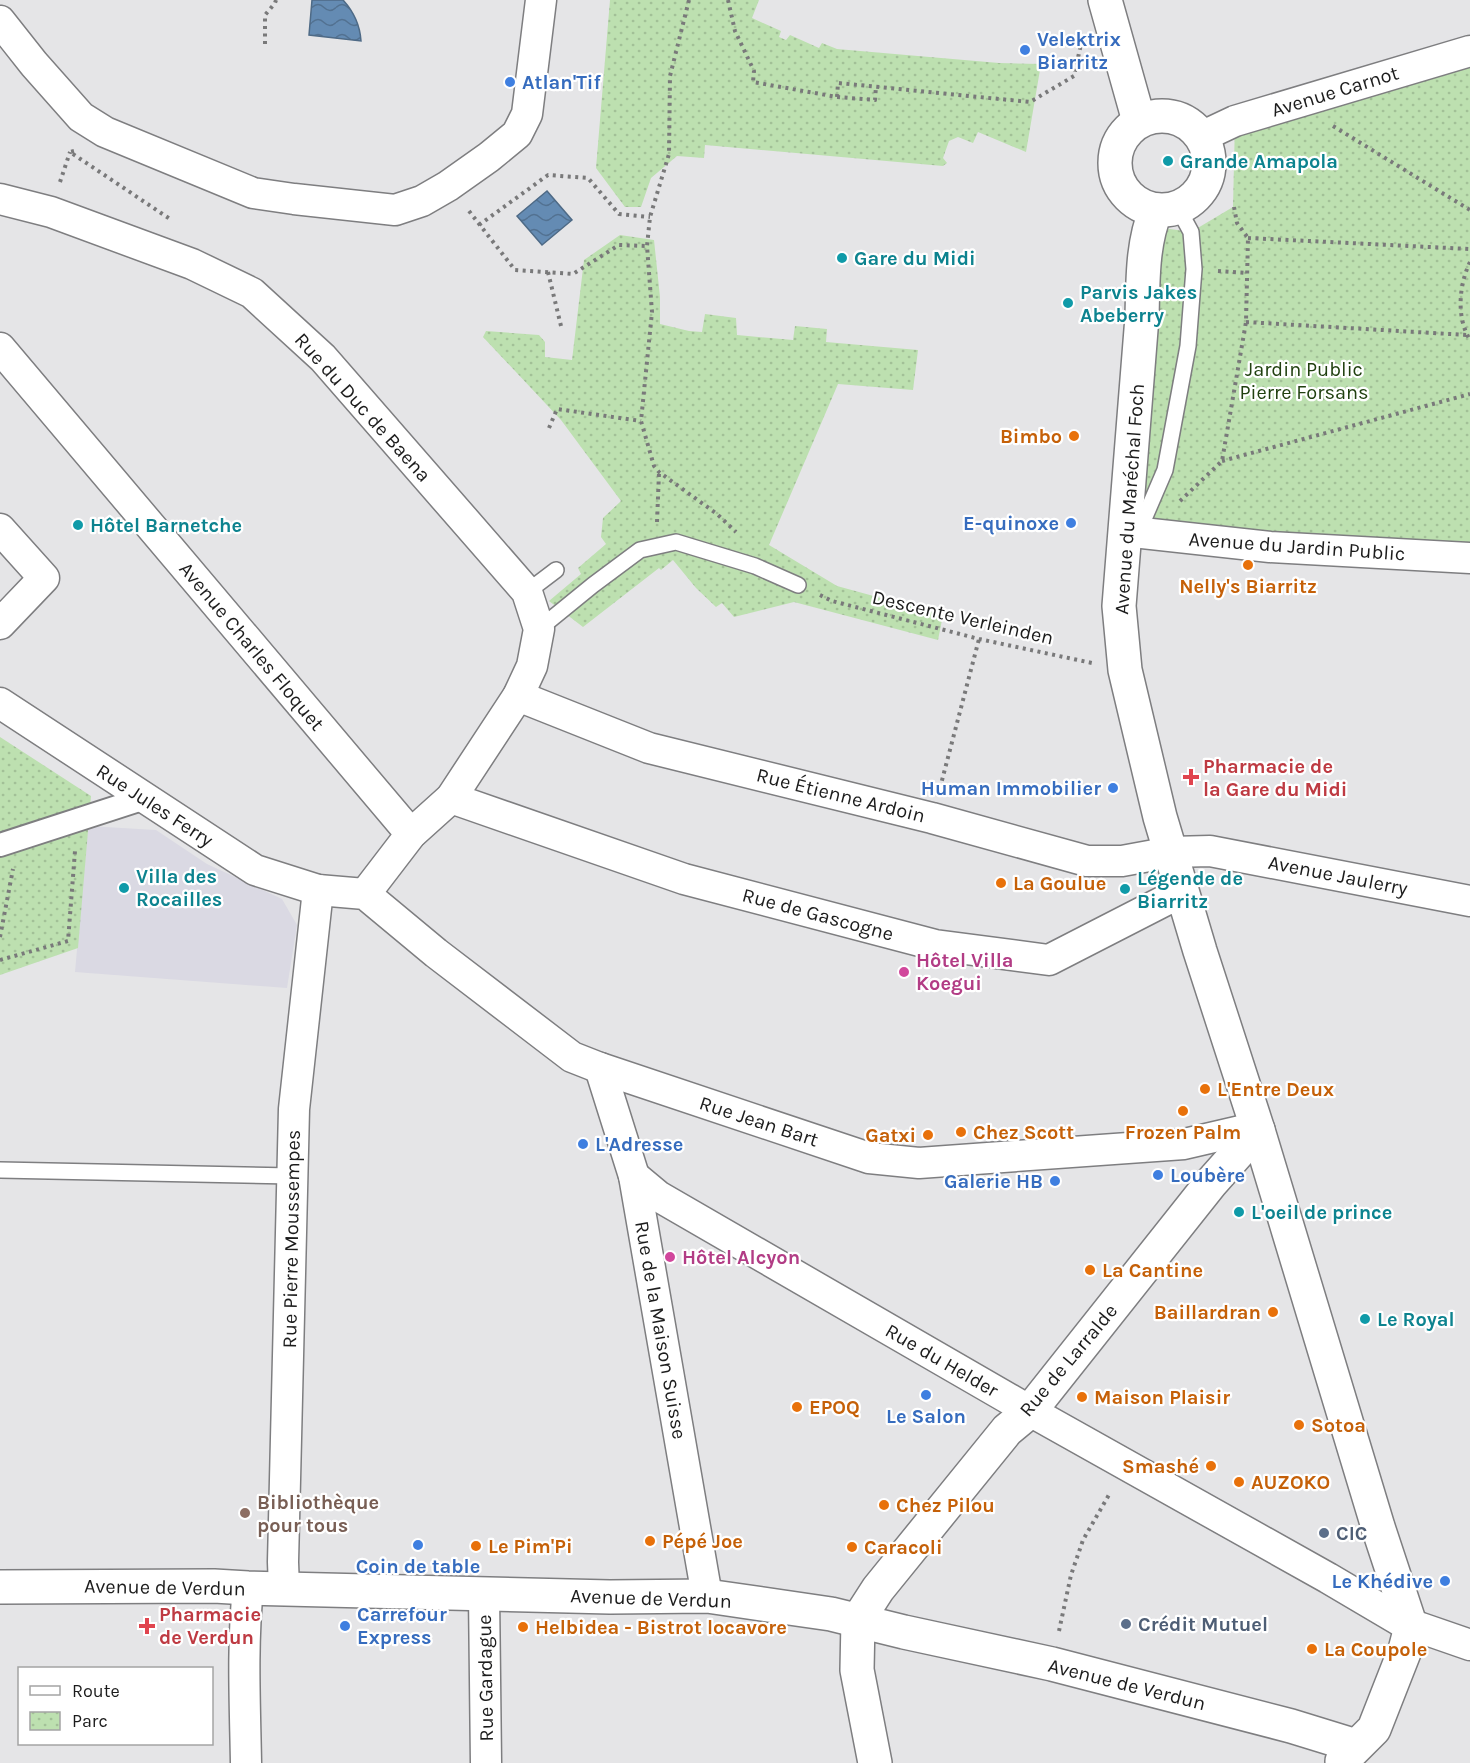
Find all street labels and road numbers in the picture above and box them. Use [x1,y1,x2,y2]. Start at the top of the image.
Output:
street label: Avenue Carnot [1269,61,1402,122]
street label: Rue du Duc de Baena [290,328,435,486]
street label: Avenue du Maréchal Foch [1110,383,1149,615]
street label: Avenue du Jardin Public [1188,527,1406,566]
street label: Avenue Charles Floquet [174,557,329,736]
street label: Descente Verleinden [870,585,1056,650]
street label: Rue Jules Ferry [92,759,217,852]
street label: Rue Étienne Ardoin [754,762,928,828]
street label: Avenue Jaulerry [1266,851,1410,900]
street label: Rue de Gascogne [740,883,896,946]
street label: Rue Jean Bart [696,1091,822,1152]
street label: Rue Pierre Moussempes [278,1130,305,1349]
street label: Rue de la Maison Suisse [630,1219,691,1441]
street label: Rue de Larralde [1015,1299,1122,1421]
street label: Rue du Helder [881,1319,1003,1402]
street label: Avenue de Verdun [84,1575,246,1600]
street label: Avenue de Verdun [570,1584,732,1613]
street label: Rue Gardague [473,1614,498,1742]
street label: Avenue de Verdun [1046,1654,1208,1715]

